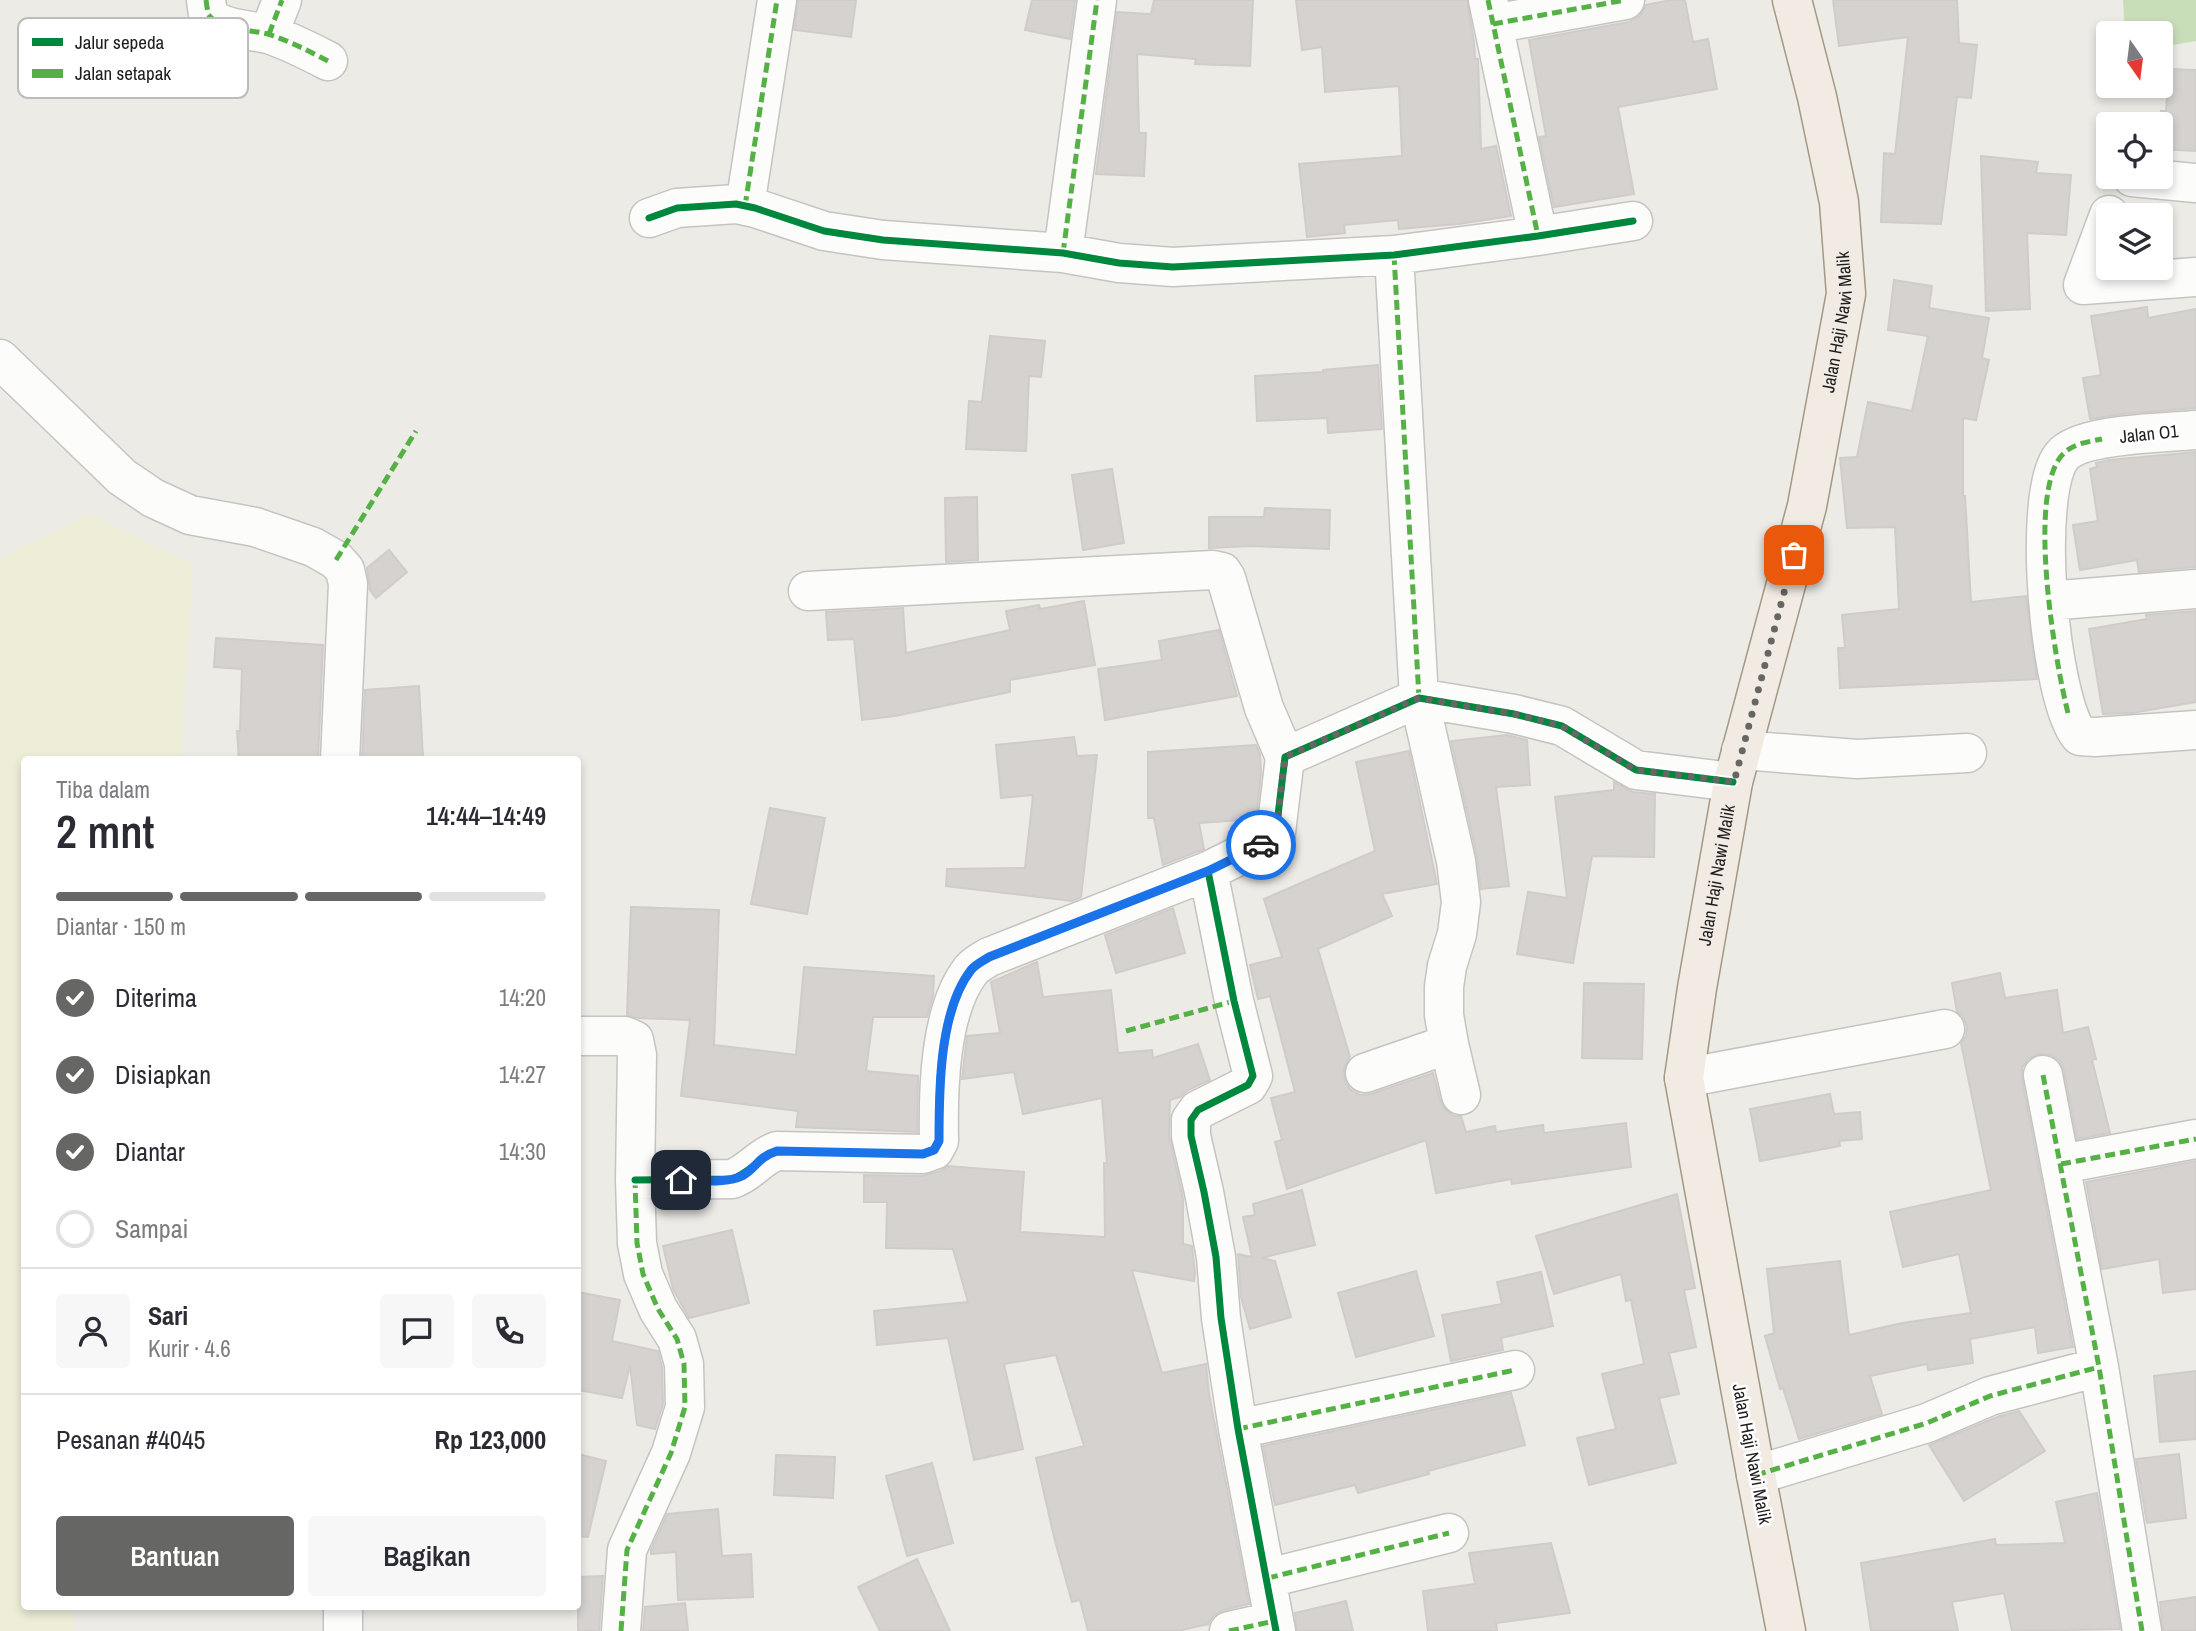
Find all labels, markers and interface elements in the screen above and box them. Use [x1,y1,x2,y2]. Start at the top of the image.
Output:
legend [18,18,248,98]
north arrow [2096,21,2174,98]
map controls [2096,21,2173,280]
text: Jalur sepeda [75,29,165,55]
text: Jalan setapak [75,60,171,86]
button: locate [2096,112,2173,189]
button: layers [2096,203,2173,280]
street label: Jalan Haji Nawi Malik [1815,250,1858,395]
street label: Jalan O1 [2118,418,2180,449]
pin [1764,525,1824,585]
icon: bag [1775,536,1813,574]
text: Tiba dalam [56,774,150,805]
text: 14:44–14:49 [426,798,546,833]
text: 2 mnt [56,800,155,862]
street label: Jalan Haji Nawi Malik [1692,802,1741,947]
courier [1226,810,1296,880]
icon: car [1242,826,1280,864]
text: Diantar · 150 m [56,911,186,942]
icon: check [56,979,94,1017]
text: Diterima [115,980,197,1015]
text: 14:20 [499,982,546,1013]
icon: check [56,1056,94,1094]
text: Disiapkan [115,1057,211,1092]
text: 14:27 [499,1059,546,1090]
icon: check [56,1133,94,1171]
text: Diantar [115,1134,185,1169]
text: 14:30 [499,1136,546,1167]
pin [651,1150,711,1210]
icon: home [662,1161,700,1199]
text: Sampai [115,1211,188,1246]
button: person [56,1294,130,1368]
button: chat [380,1294,454,1368]
button: phone [472,1294,546,1368]
text: Sari [148,1298,188,1333]
text: Kurir · 4.6 [148,1333,231,1364]
street label: Jalan Haji Nawi Malik [1727,1381,1778,1527]
text: Pesanan #4045 [56,1422,205,1457]
text: Rp 123,000 [435,1422,546,1457]
button: Bantuan [56,1516,294,1596]
button: Bagikan [308,1516,546,1596]

